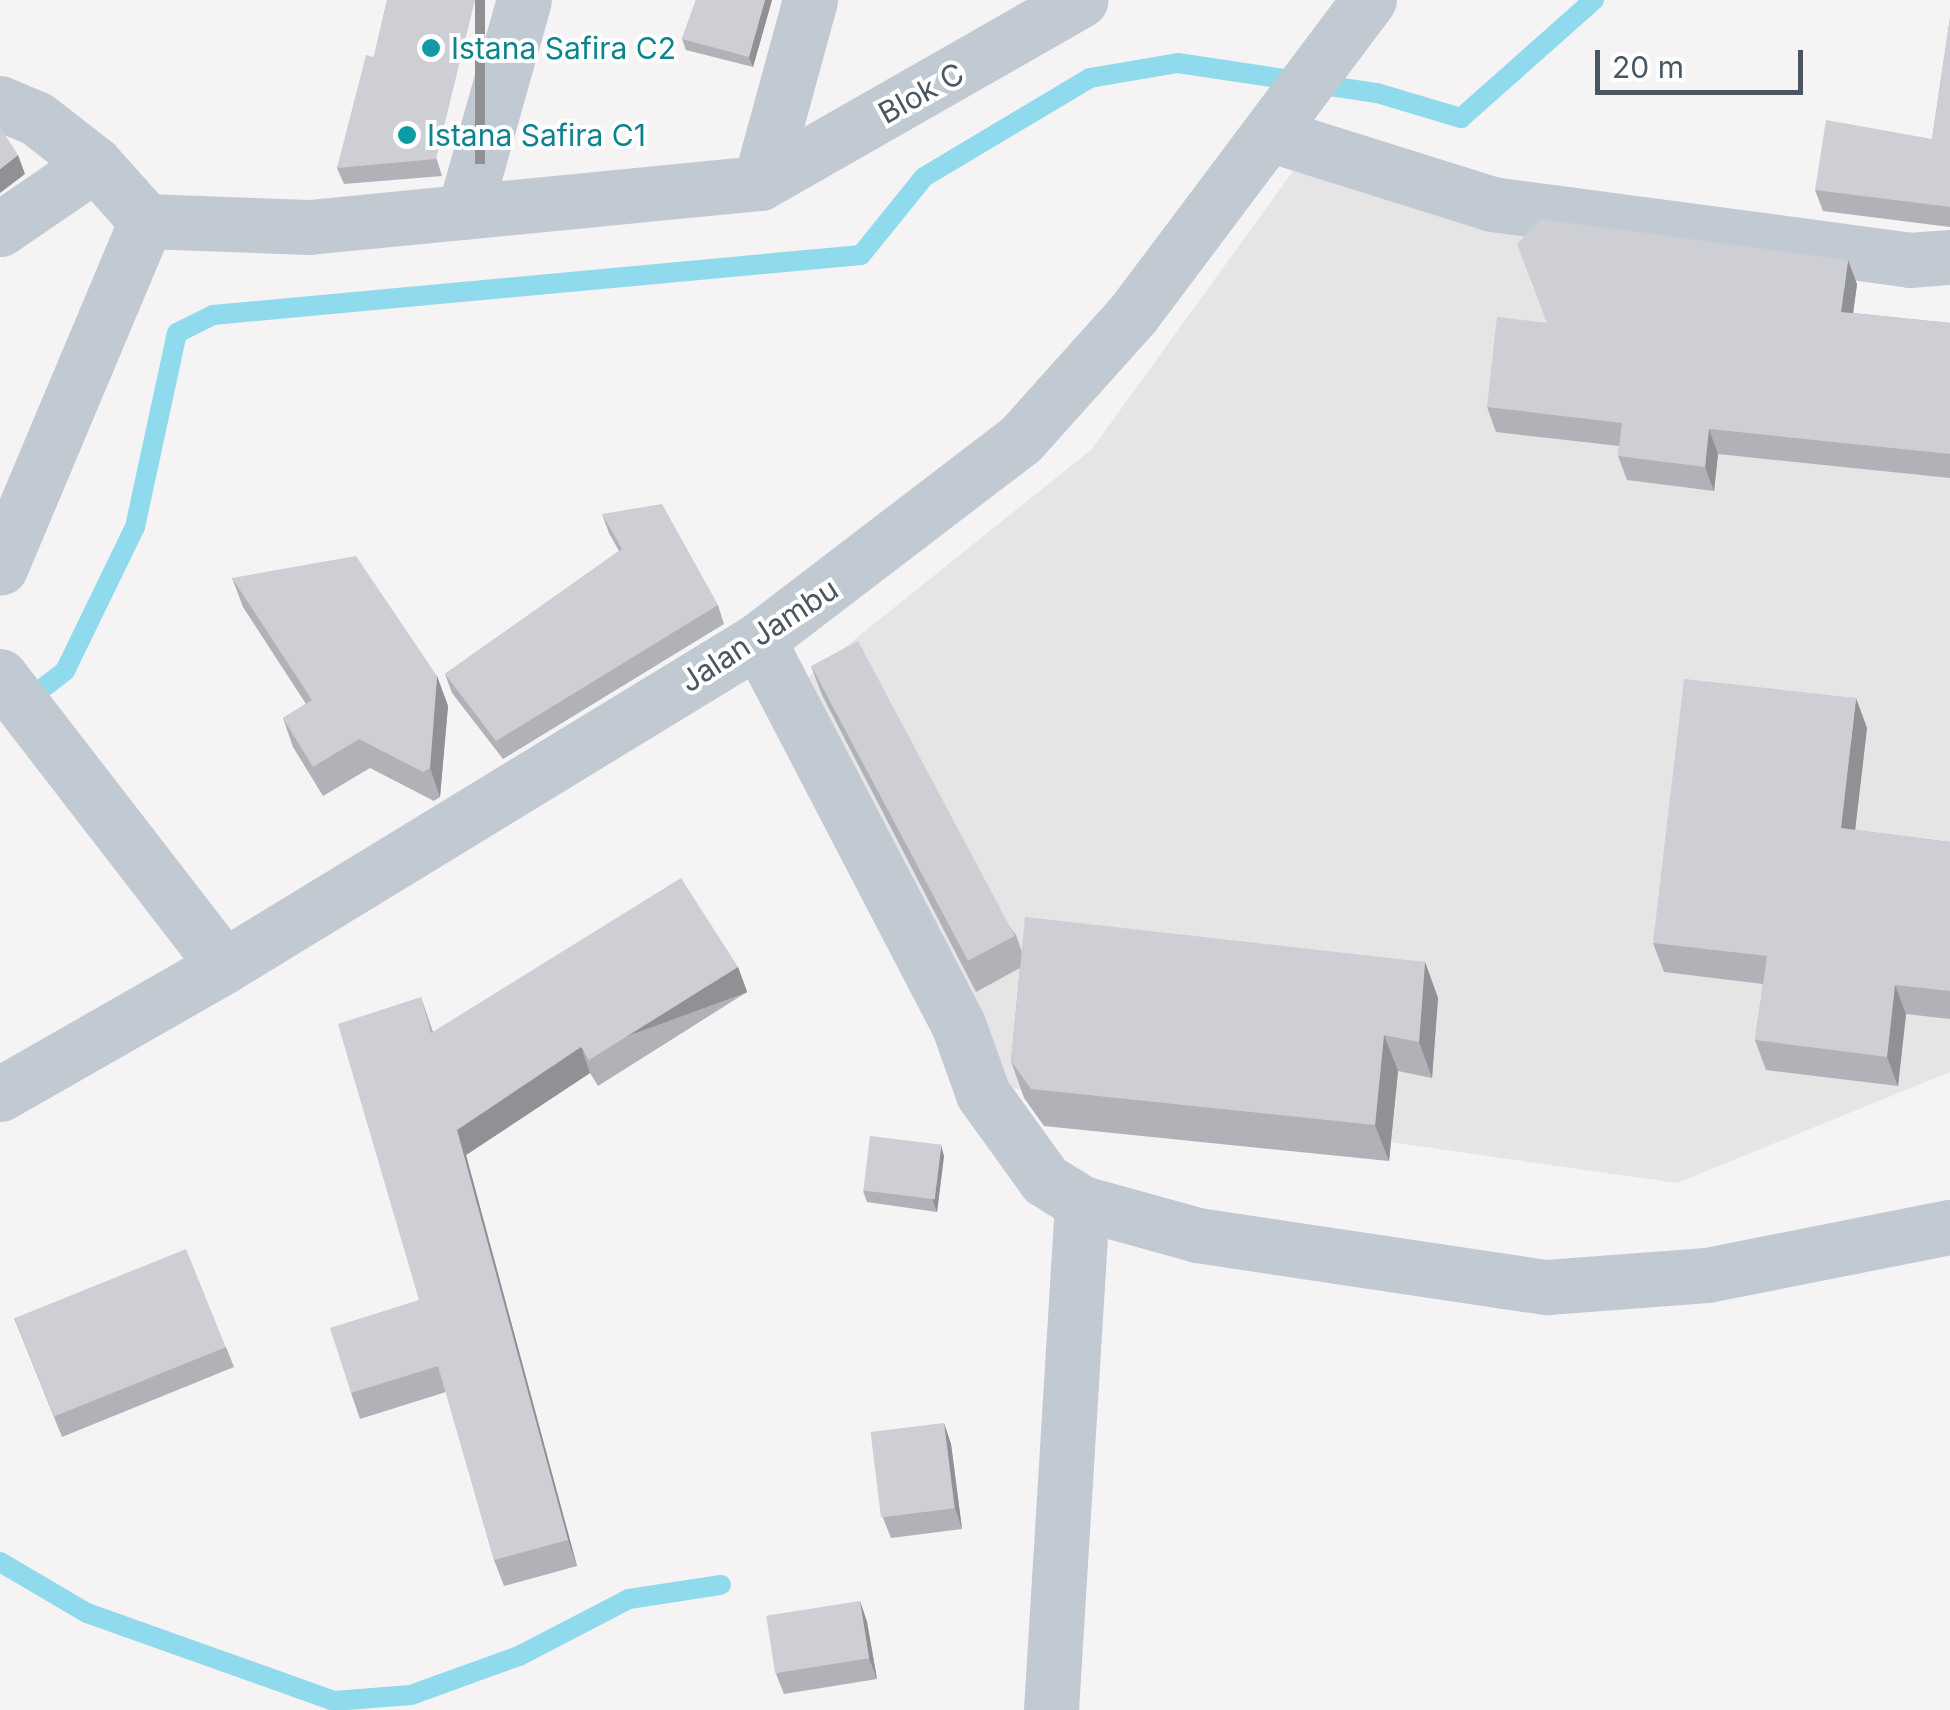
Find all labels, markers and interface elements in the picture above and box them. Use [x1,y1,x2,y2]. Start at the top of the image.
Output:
place label: Istana Safira C2 [451,30,676,66]
scale bar [1600,30,1808,92]
marker: Istana Safira C2 [420,37,442,59]
text: 20 m [1612,49,1684,85]
street label: Blok C [872,55,970,131]
place label: Istana Safira C1 [427,117,646,153]
marker: Istana Safira C1 [396,124,418,146]
street label: Jalan Jambu [673,571,845,699]

